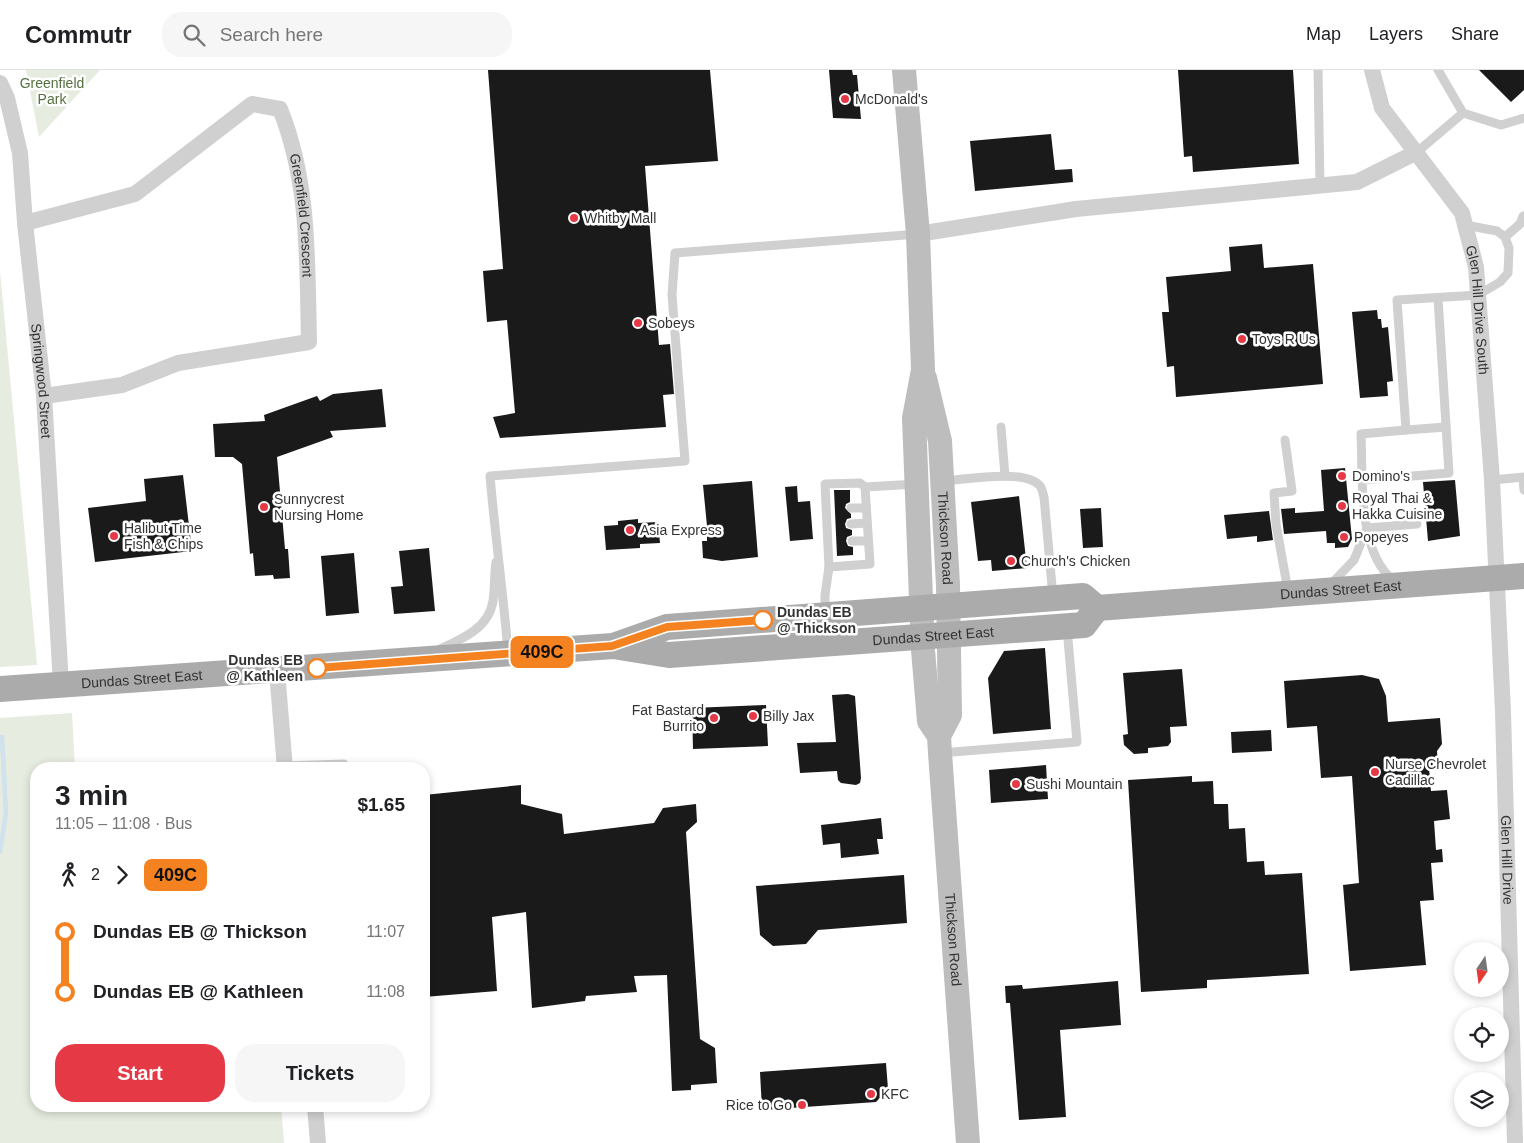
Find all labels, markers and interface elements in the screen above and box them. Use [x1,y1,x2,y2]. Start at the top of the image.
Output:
search box [162,12,512,57]
text: Commutr [25,21,132,48]
icon: search [180,21,208,49]
text: Search here [220,24,323,45]
text: Map [1306,24,1341,44]
text: Layers [1369,24,1423,44]
text: Share [1451,24,1499,44]
park label: Greenfield Park [20,75,84,107]
place label: McDonald's [855,91,928,107]
marker: McDonald's [839,93,851,105]
street label: Greenfield Crescent [286,152,316,278]
place label: Whitby Mall [584,210,656,226]
marker: Whitby Mall [568,212,580,224]
street label: Glen Hill Drive South [1463,244,1492,375]
place label: Sobeys [648,315,695,331]
marker: Sobeys [632,317,644,329]
street label: Springwood Street [28,323,54,439]
place label: Toys R Us [1252,331,1316,347]
marker: Toys R Us [1236,333,1248,345]
place label: Domino's [1352,468,1410,484]
marker: Domino's [1336,470,1348,482]
place label: Royal Thai & Hakka Cuisine [1352,490,1442,522]
place label: Sunnycrest Nursing Home [274,491,364,523]
street label: Thickson Road [935,491,956,585]
marker: Royal Thai & Hakka Cuisine [1336,500,1348,512]
marker: Sunnycrest Nursing Home [258,501,270,513]
place label: Halibut Time Fish & Chips [124,520,203,552]
place label: Asia Express [640,522,722,538]
marker: Asia Express [624,524,636,536]
place label: Popeyes [1354,529,1408,545]
marker: Halibut Time Fish & Chips [108,530,120,542]
marker: Popeyes [1338,531,1350,543]
place label: Church's Chicken [1021,553,1130,569]
marker: Church's Chicken [1005,555,1017,567]
street label: Dundas Street East [1279,577,1402,602]
place label: Dundas EB @ Thickson [777,604,856,636]
marker: Dundas EB @ Thickson [753,610,773,630]
street label: Dundas Street East [872,624,994,648]
line badge: 409C [507,636,577,668]
text: 409C [520,642,564,662]
place label: Dundas EB @ Kathleen [226,652,303,684]
marker: Dundas EB @ Kathleen [307,658,327,678]
street label: Dundas Street East [80,667,203,691]
place label: Fat Bastard Burrito [632,702,704,734]
place label: Billy Jax [763,708,814,724]
marker: Billy Jax [747,710,759,722]
marker: Fat Bastard Burrito [708,712,720,724]
place label: Nurse Chevrolet Cadillac [1385,756,1486,788]
marker: Nurse Chevrolet Cadillac [1369,766,1381,778]
place label: Sushi Mountain [1026,776,1123,792]
marker: Sushi Mountain [1010,778,1022,790]
text: 3 min [55,780,128,811]
text: $1.65 [357,794,405,815]
text: 11:05 – 11:08 · Bus [55,815,192,832]
street label: Glen Hill Drive [1498,815,1516,905]
icon: walk [55,861,83,889]
icon: forward [108,861,136,889]
text: 409C [154,865,197,885]
text: 2 [91,866,100,883]
street label: Thickson Road [942,892,965,987]
text: Dundas EB @ Thickson [93,921,307,942]
text: 11:07 [366,923,405,940]
north arrow [1454,942,1509,998]
map controls [1454,942,1509,1127]
text: Dundas EB @ Kathleen [93,981,304,1002]
text: 11:08 [366,983,405,1000]
button: locate [1454,1007,1509,1062]
button: Start [55,1044,225,1102]
button: Tickets [235,1044,405,1102]
button: layers [1454,1072,1509,1127]
place label: KFC [881,1086,909,1102]
marker: KFC [865,1088,877,1100]
place label: Rice to Go [726,1097,792,1113]
marker: Rice to Go [796,1099,808,1111]

